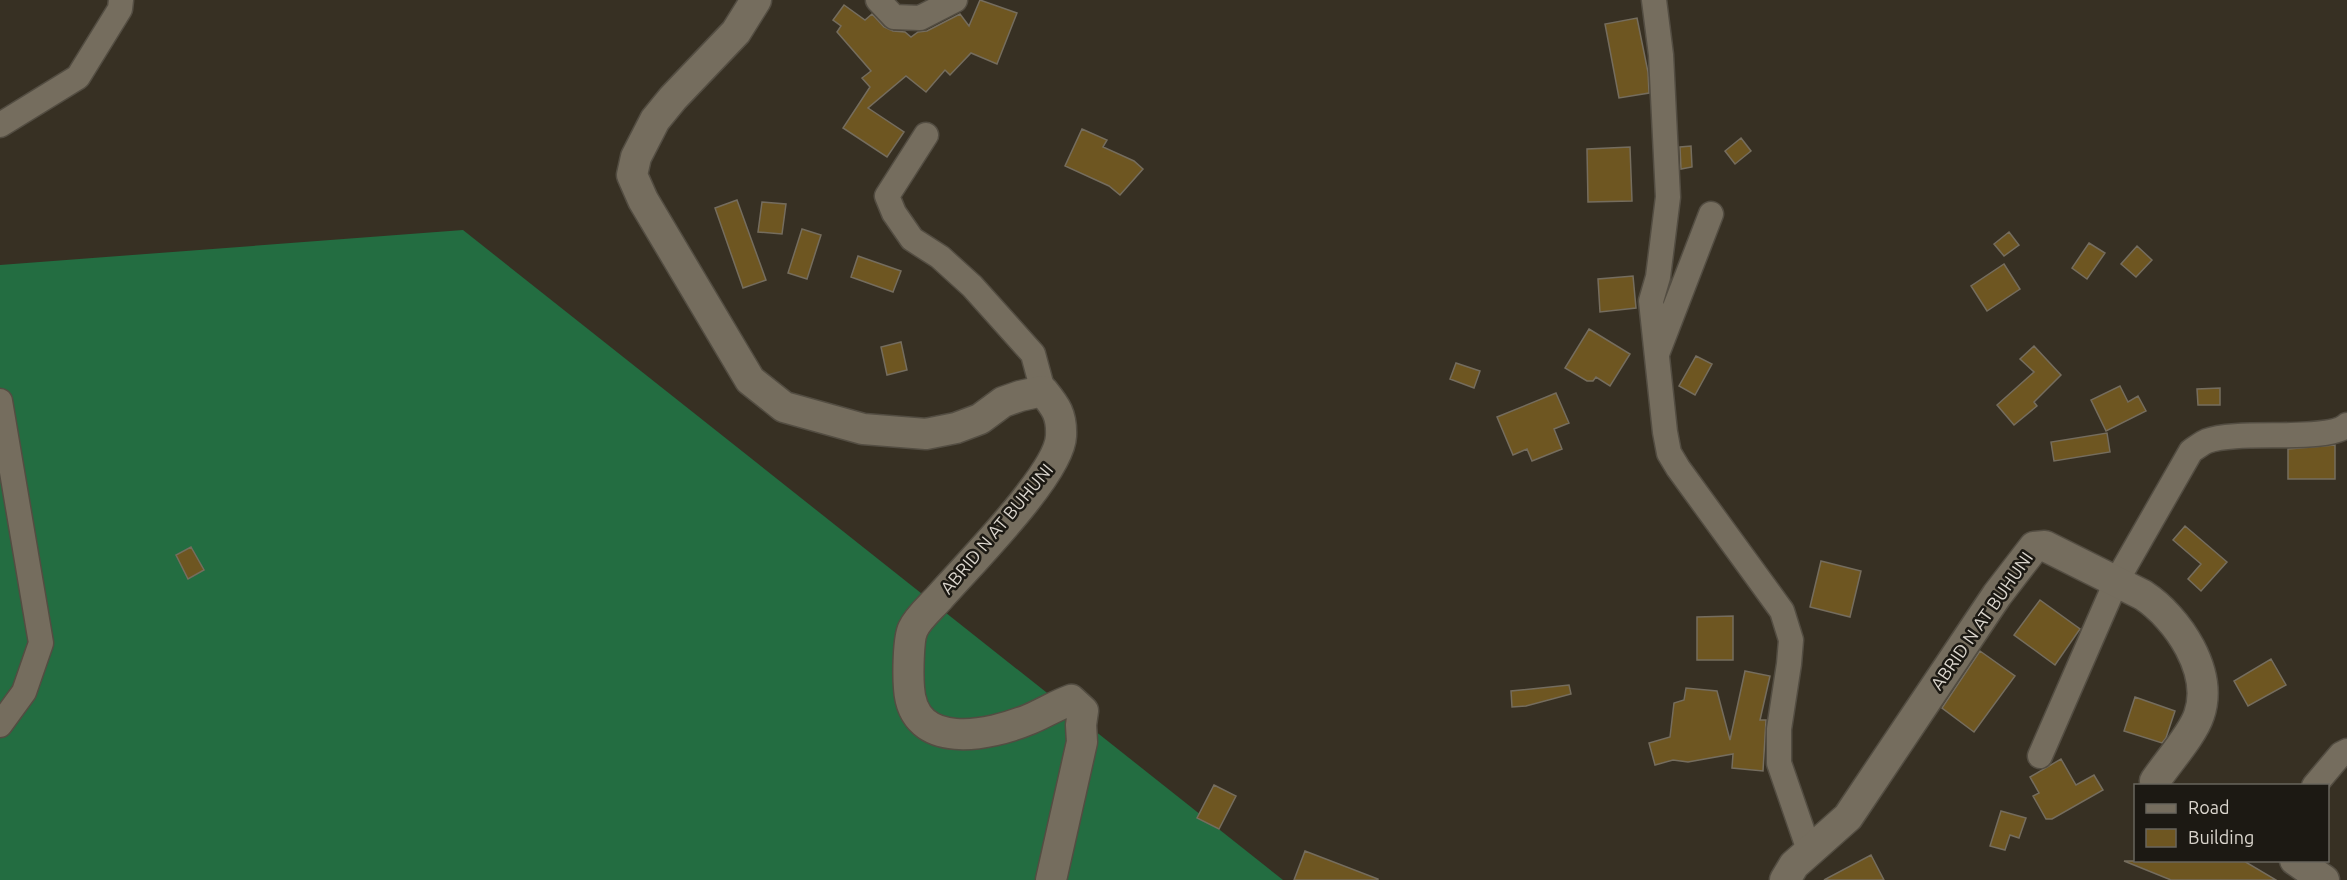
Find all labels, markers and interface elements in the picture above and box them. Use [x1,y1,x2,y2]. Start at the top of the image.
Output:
street label: ABRID N AT BUHUNI [936,459,1056,597]
street label: ABRID N AT BUHUNI [1926,548,2036,693]
legend [2134,784,2329,862]
text: Road [2188,797,2230,817]
text: Building [2188,827,2254,847]

